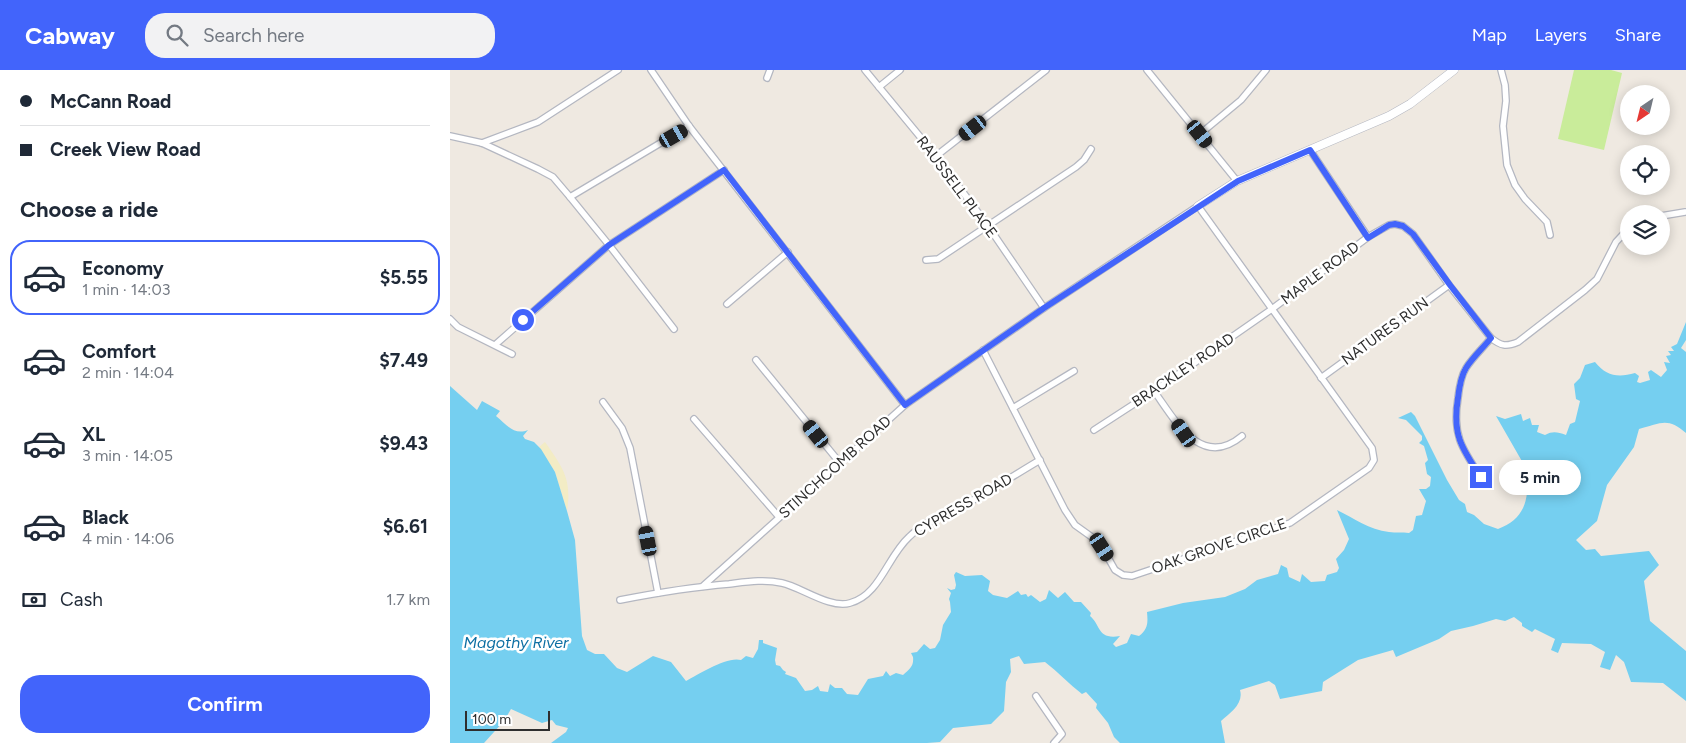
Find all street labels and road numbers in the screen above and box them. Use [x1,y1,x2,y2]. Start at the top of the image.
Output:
street label: RAUSSELL PLACE [913,133,1001,241]
street label: MAPLE ROAD [1277,238,1363,308]
street label: NATURES RUN [1338,293,1432,369]
street label: BRACKLEY ROAD [1129,329,1237,411]
street label: STINCHCOMB ROAD [775,412,895,522]
street label: CYPRESS ROAD [911,470,1015,540]
street label: OAK GROVE CIRCLE [1149,514,1289,578]

